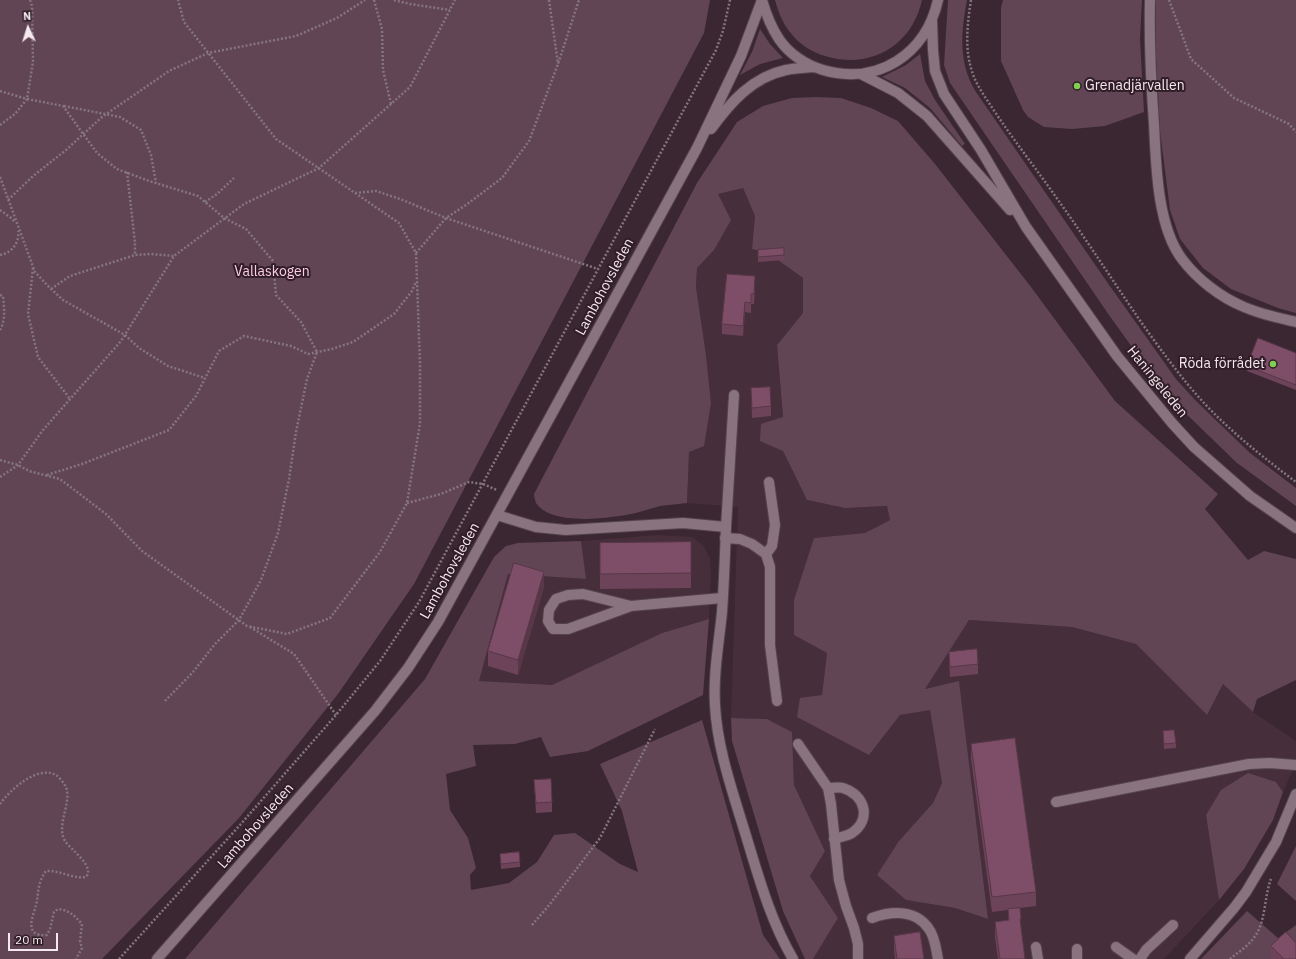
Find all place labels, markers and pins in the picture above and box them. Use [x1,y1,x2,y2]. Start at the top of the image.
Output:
place label: Grenadjärvallen [1085,78,1185,94]
marker: Grenadjärvallen [1072,81,1082,91]
place label: Röda förrådet [1179,356,1265,372]
marker: Röda förrådet [1268,359,1278,369]

